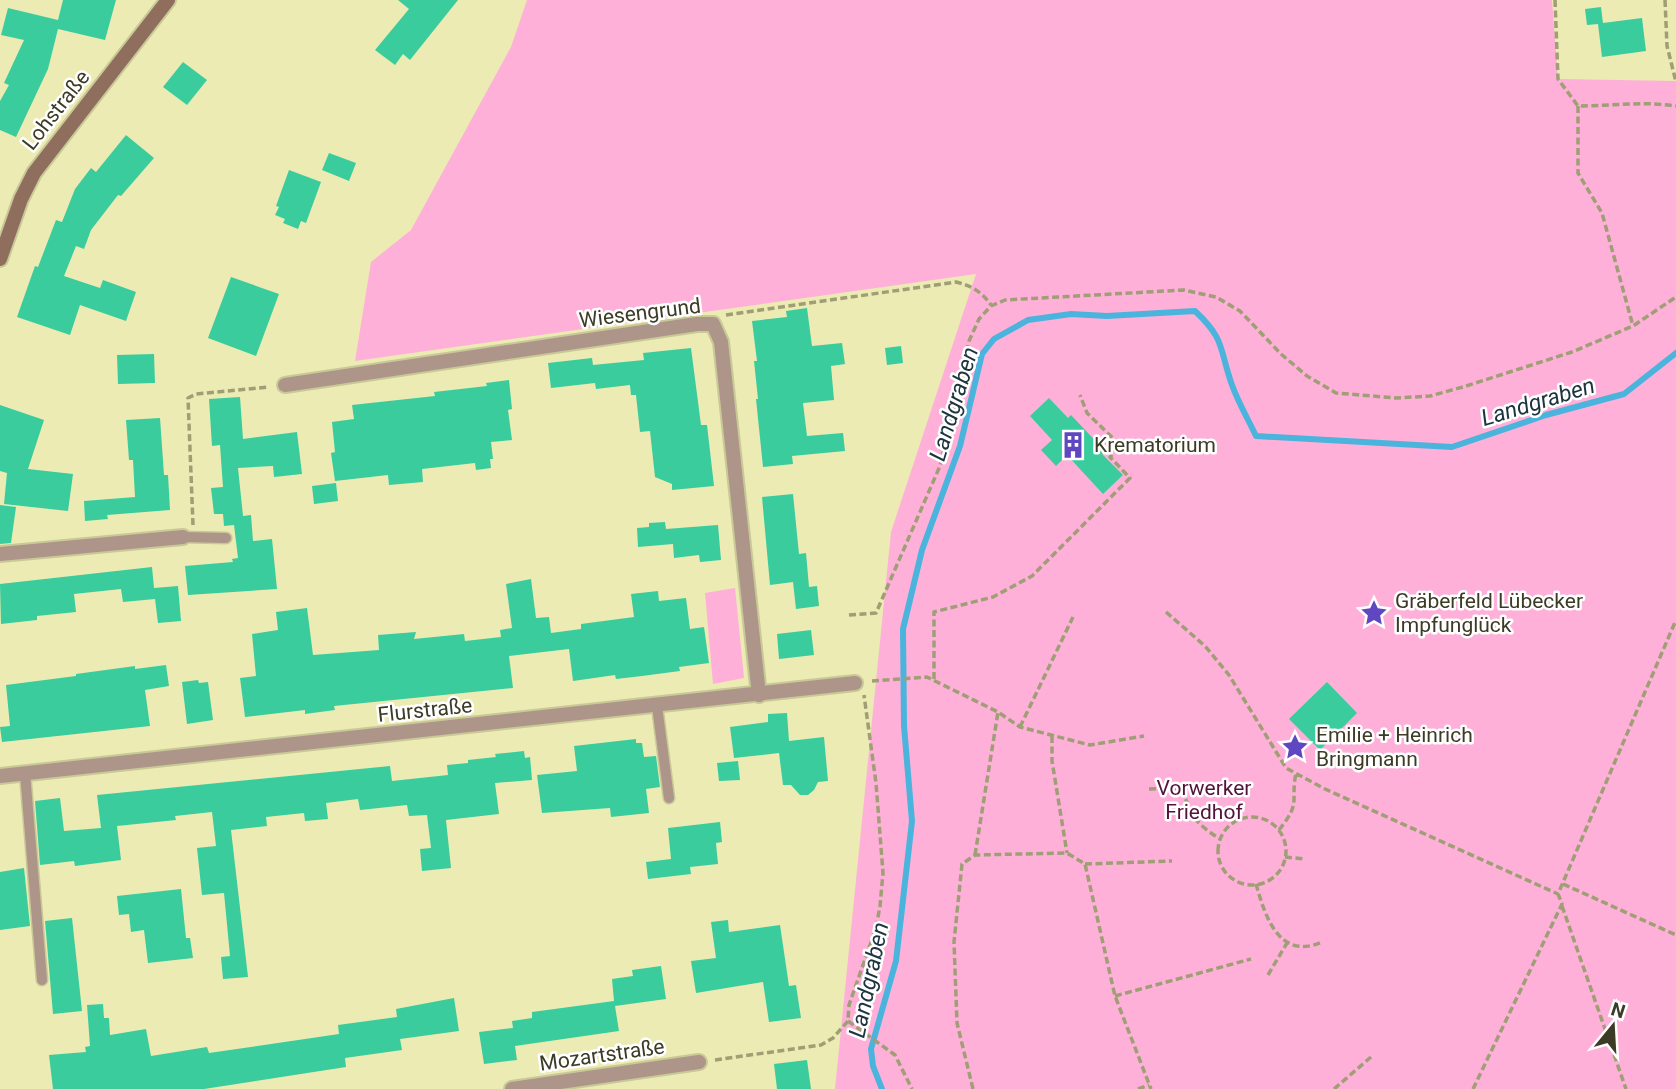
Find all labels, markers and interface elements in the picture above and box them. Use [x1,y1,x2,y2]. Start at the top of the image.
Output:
street label: Lohstraße [18,65,94,155]
street label: Wiesengrund [578,294,702,332]
water label: Landgraben [924,344,984,464]
water label: Landgraben [1478,372,1598,432]
building icon: Krematorium [1058,430,1088,460]
place label: Krematorium [1094,433,1216,457]
place label: Gräberfeld Lübecker Impfunglück [1395,589,1583,637]
place icon: Gräberfeld Lübecker Impfunglück [1359,598,1389,628]
street label: Flurstraße [377,693,473,727]
place label: Emilie + Heinrich Bringmann [1316,723,1473,771]
place icon: Emilie + Heinrich Bringmann [1280,732,1310,762]
park label: Vorwerker Friedhof [1157,776,1251,824]
water label: Landgraben [844,920,894,1040]
north arrow [1578,991,1648,1061]
text: N [1608,997,1628,1023]
street label: Mozartstraße [538,1034,666,1076]

